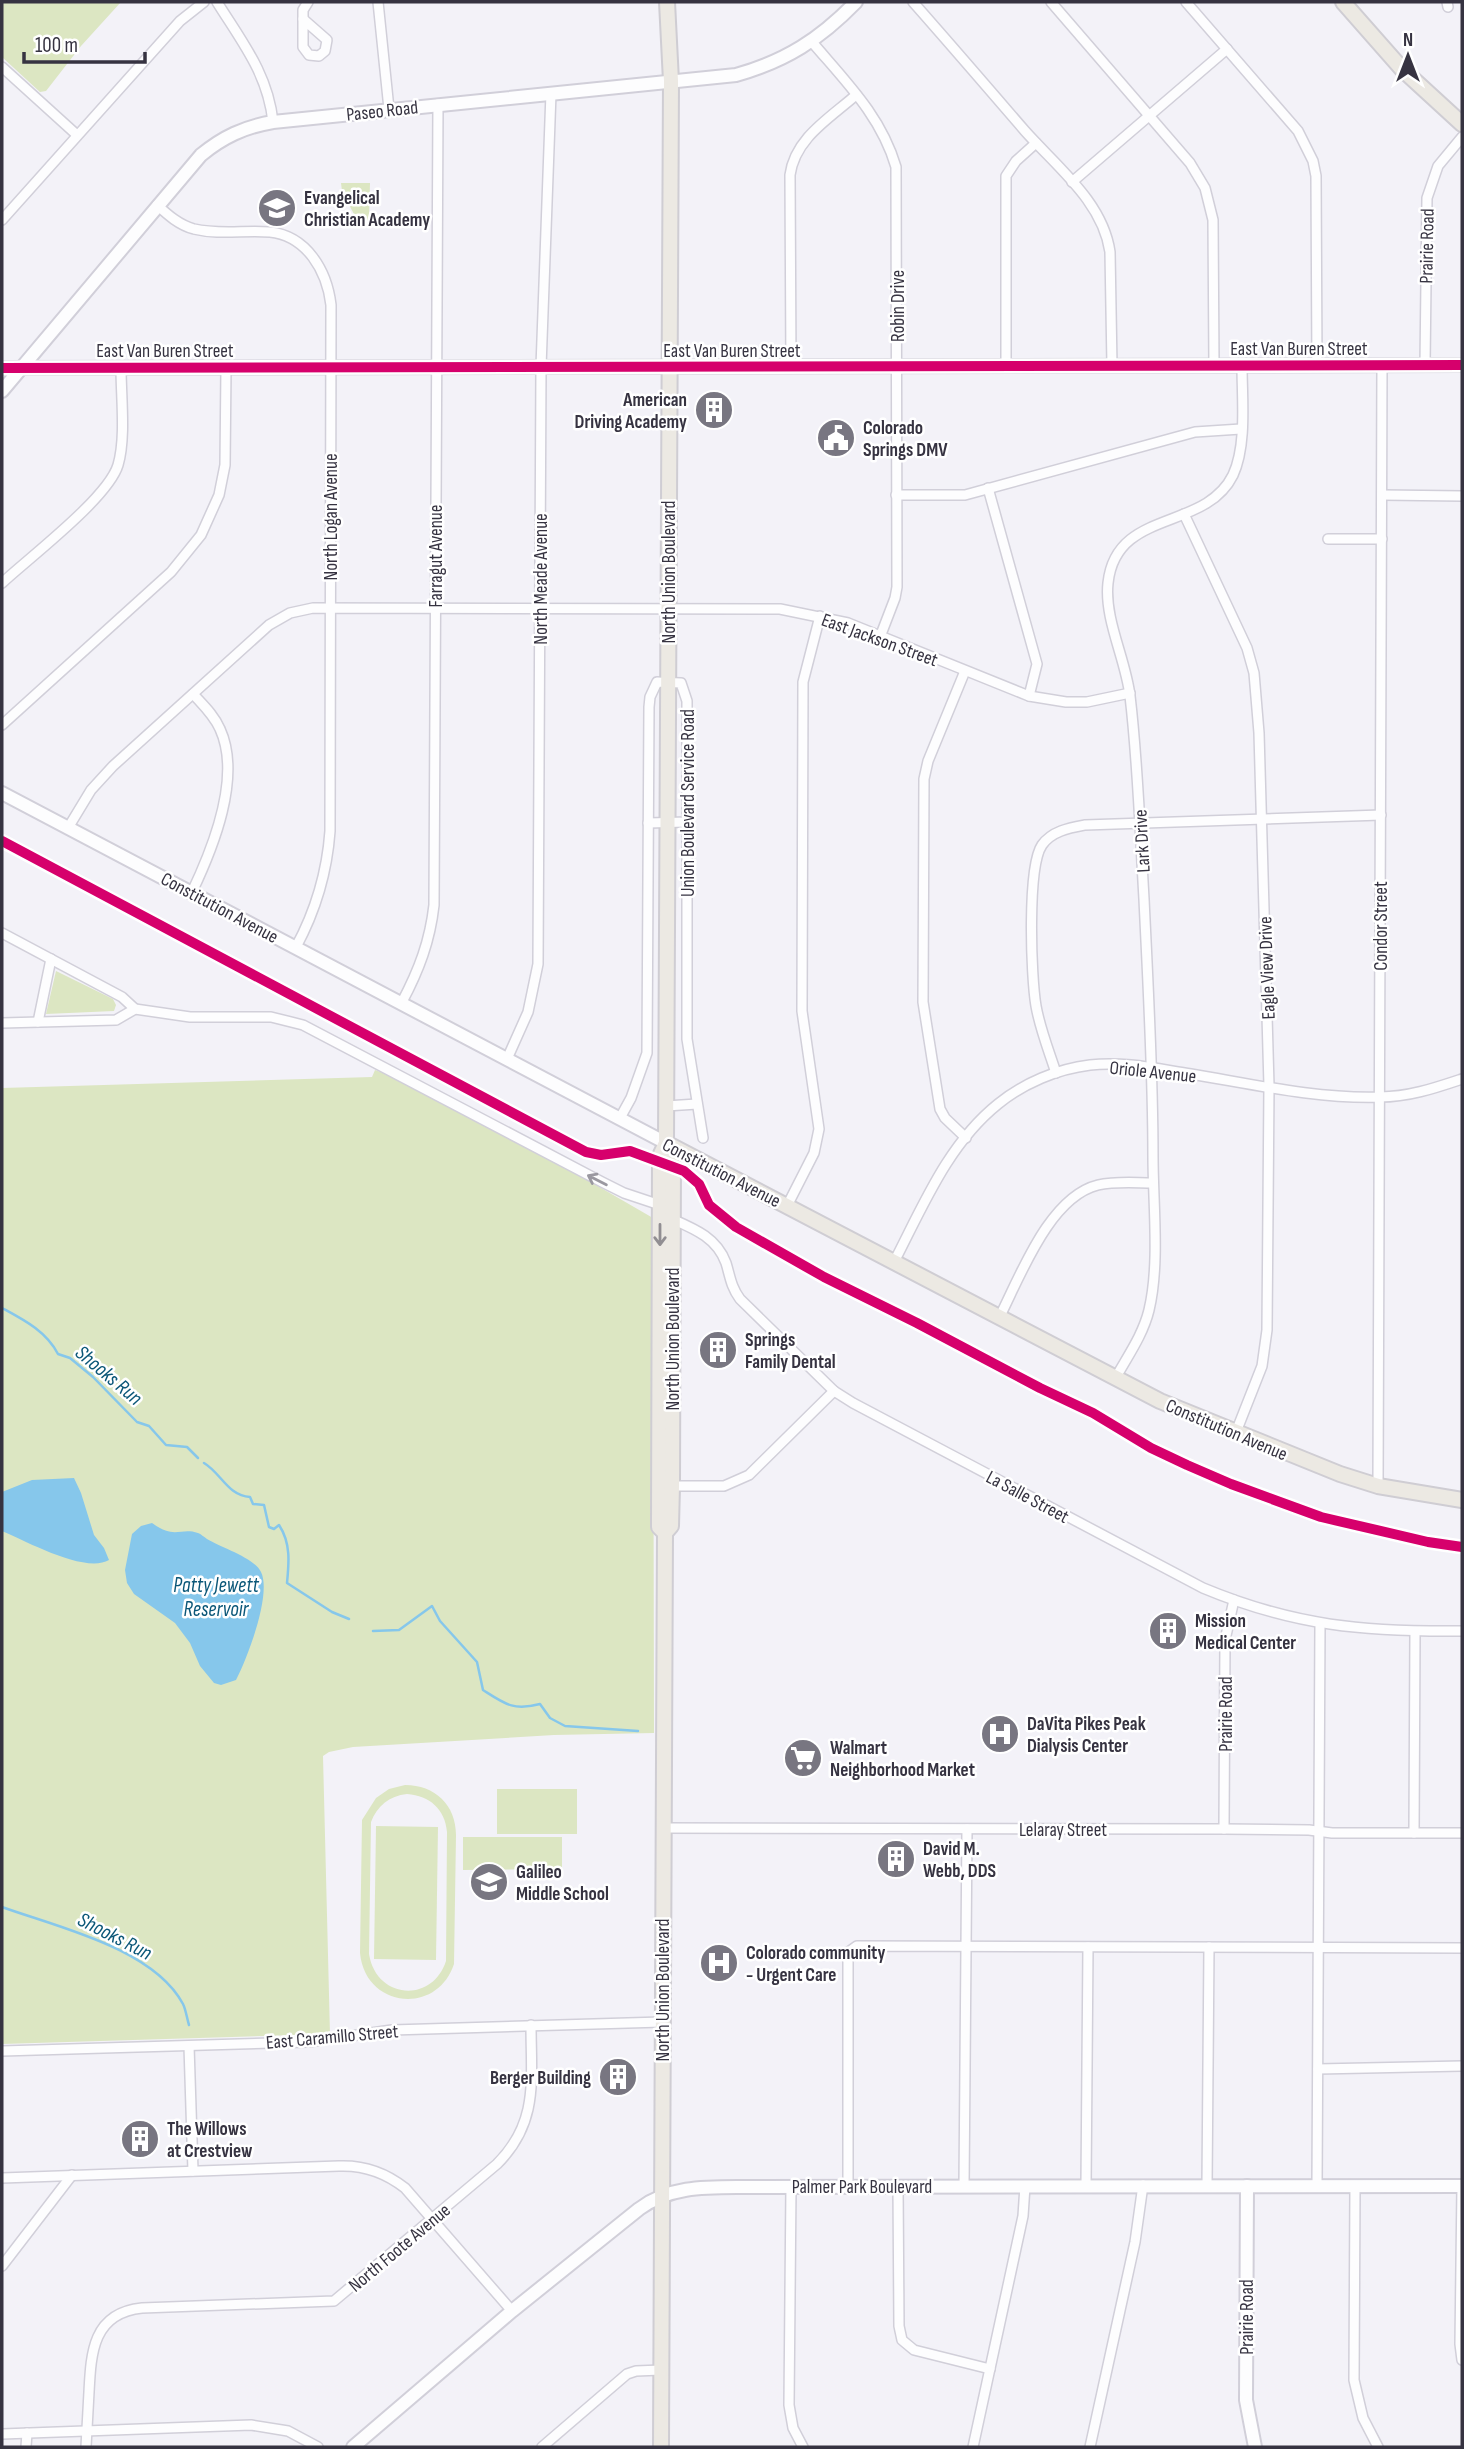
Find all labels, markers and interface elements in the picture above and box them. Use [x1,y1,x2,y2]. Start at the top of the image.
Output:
scale bar [24,21,145,65]
north arrow [1373,21,1443,91]
text: N [1403,29,1413,52]
text: 100 m [35,33,78,58]
street label: Paseo Road [345,96,419,127]
school or university icon: Evangelical Christian Academy [256,187,298,229]
place label: Evangelical Christian Academy [304,187,430,232]
street label: Prairie Road [1415,208,1440,284]
street label: Robin Drive [887,270,910,342]
street label: East Van Buren Street [1230,338,1368,361]
street label: East Van Buren Street [96,340,234,363]
street label: East Van Buren Street [663,340,801,363]
place label: American Driving Academy [575,389,687,434]
building icon: American Driving Academy [693,389,735,431]
public building icon: Colorado Springs DMV [815,417,857,459]
place label: Colorado Springs DMV [863,417,948,462]
street label: North Logan Avenue [320,453,343,581]
street label: North Union Boulevard [658,500,681,644]
street label: Farragut Avenue [425,505,448,607]
street label: North Meade Avenue [530,513,553,645]
street label: East Jackson Street [818,609,941,672]
street label: Union Boulevard Service Road [677,709,700,897]
street label: Lark Drive [1129,809,1156,873]
street label: Constitution Avenue [157,868,282,949]
street label: Condor Street [1370,881,1393,971]
street label: Eagle View Drive [1254,916,1281,1020]
street label: Oriole Avenue [1108,1057,1197,1088]
street label: Constitution Avenue [658,1134,784,1213]
one-way arrow [587,1172,608,1186]
one-way arrow [653,1223,667,1246]
street label: North Union Boulevard [662,1267,685,1411]
building icon: Springs Family Dental [697,1329,739,1371]
place label: Springs Family Dental [745,1329,836,1374]
water label: Shooks Run [70,1340,147,1411]
street label: Constitution Avenue [1162,1394,1291,1466]
street label: La Salle Street [982,1466,1073,1529]
water label: Patty Jewett Reservoir [173,1573,259,1622]
building icon: Mission Medical Center [1147,1610,1189,1652]
place label: Mission Medical Center [1195,1610,1296,1655]
street label: Prairie Road [1215,1676,1238,1752]
hospital icon: DaVita Pikes Peak Dialysis Center [979,1713,1021,1755]
place label: DaVita Pikes Peak Dialysis Center [1027,1713,1146,1758]
supermarket icon: Walmart Neighborhood Market [782,1737,824,1779]
place label: Walmart Neighborhood Market [830,1737,975,1782]
street label: Lelaray Street [1019,1819,1107,1842]
building icon: David M. Webb, DDS [875,1838,917,1880]
place label: David M. Webb, DDS [923,1838,996,1883]
school or university icon: Galileo Middle School [468,1861,510,1903]
place label: Galileo Middle School [516,1861,609,1906]
water label: Shooks Run [73,1907,156,1966]
street label: North Union Boulevard [652,1918,675,2062]
hospital icon: Colorado community - Urgent Care [698,1942,740,1984]
place label: Colorado community - Urgent Care [746,1942,885,1987]
street label: East Caramillo Street [265,2020,400,2055]
building icon: Berger Building [597,2056,639,2098]
place label: Berger Building [490,2067,591,2090]
building icon: The Willows at Crestview [119,2118,161,2160]
place label: The Willows at Crestview [167,2118,253,2163]
street label: Palmer Park Boulevard [792,2176,932,2199]
street label: North Foote Avenue [344,2199,455,2297]
street label: Prairie Road [1236,2279,1259,2355]

